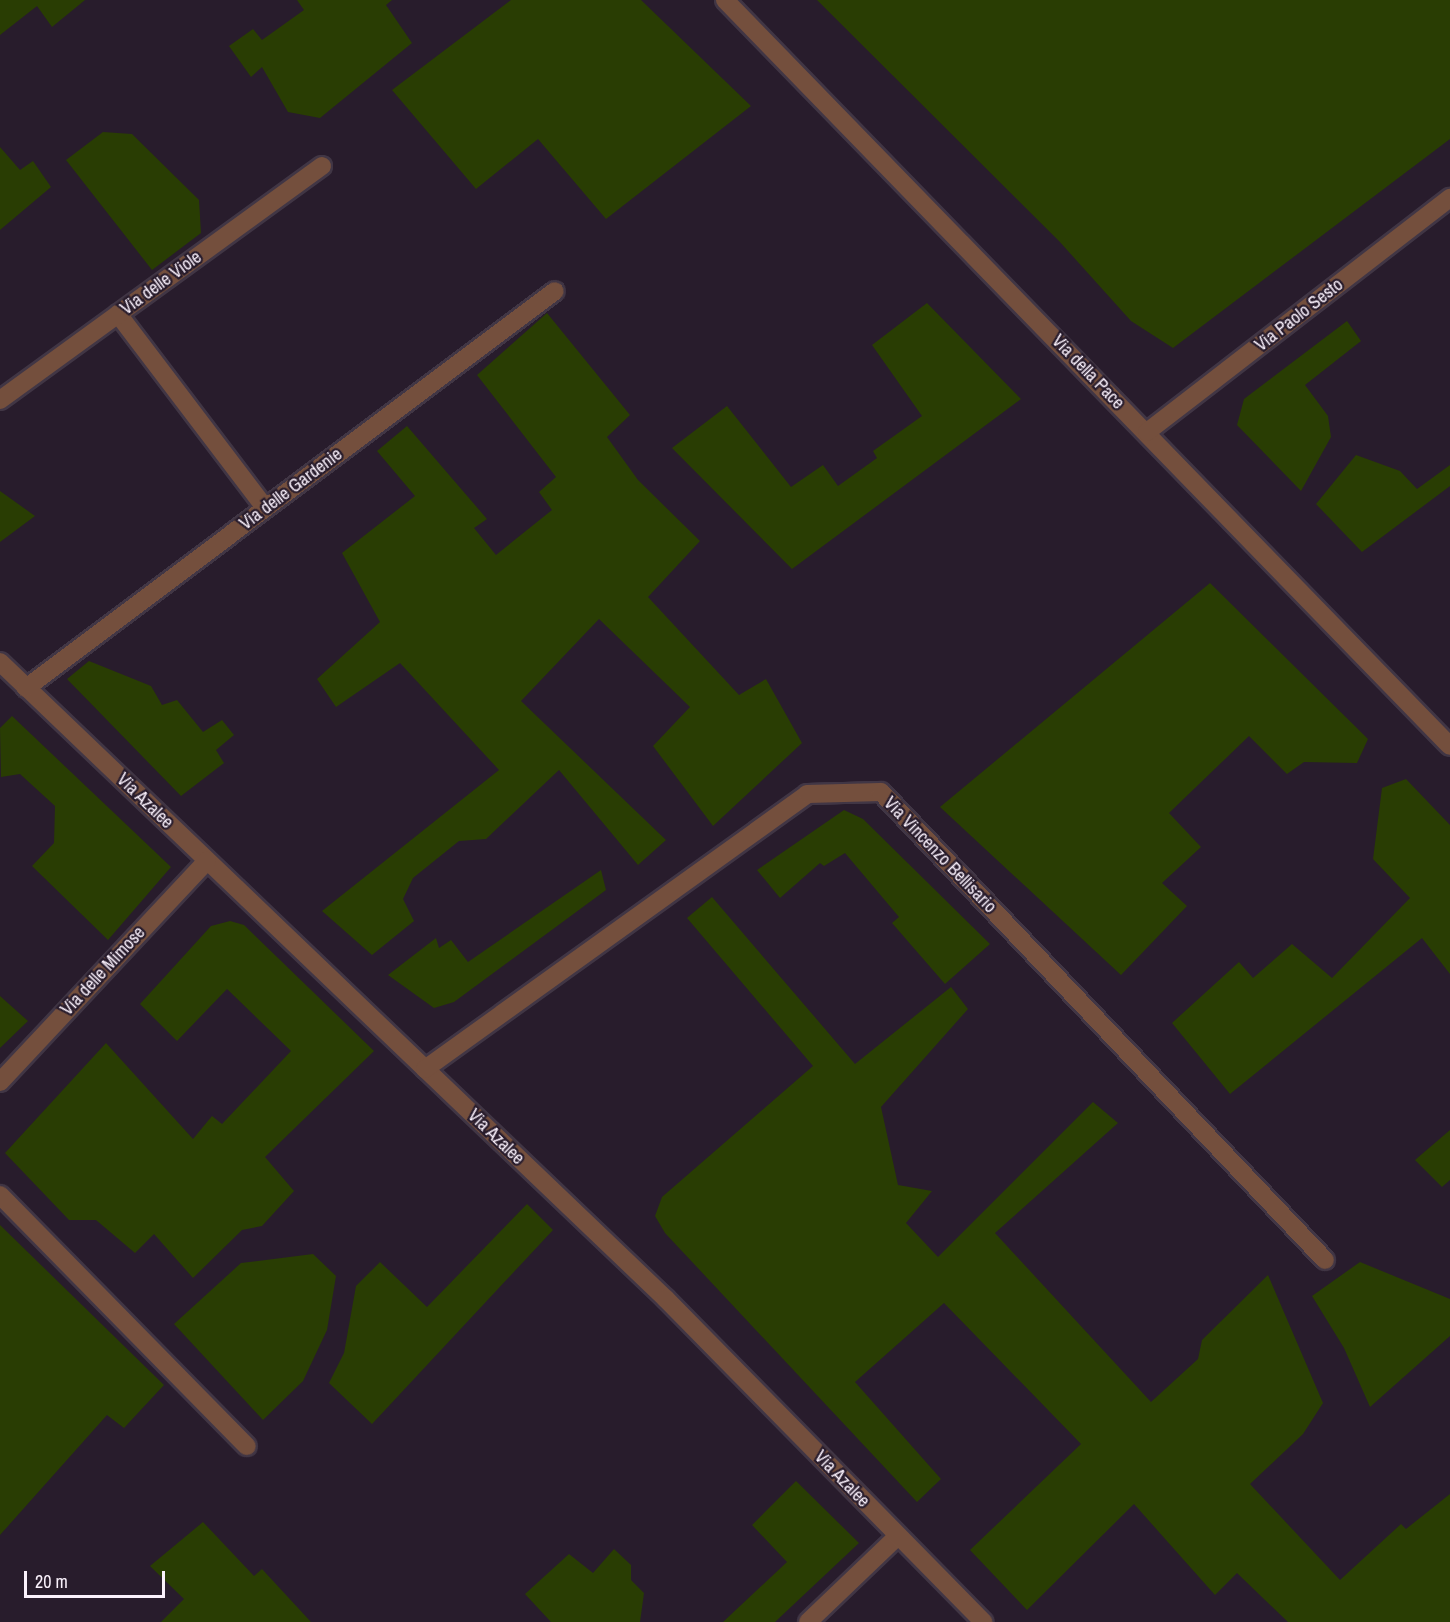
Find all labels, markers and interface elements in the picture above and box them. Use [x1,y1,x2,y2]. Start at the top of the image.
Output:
street label: Via delle Viole [116,246,206,320]
street label: Via Paolo Sesto [1251,274,1347,356]
street label: Via della Pace [1047,330,1129,414]
street label: Via delle Gardenie [235,443,347,535]
street label: Via Azalee [112,769,178,833]
street label: Via Vincenzo Bellisario [879,792,1001,918]
street label: Via delle Mimose [56,922,150,1020]
street label: Via Azalee [463,1105,529,1169]
street label: Via Azalee [810,1446,874,1512]
scale bar [27,1559,168,1597]
text: 20 m [35,1569,68,1594]

